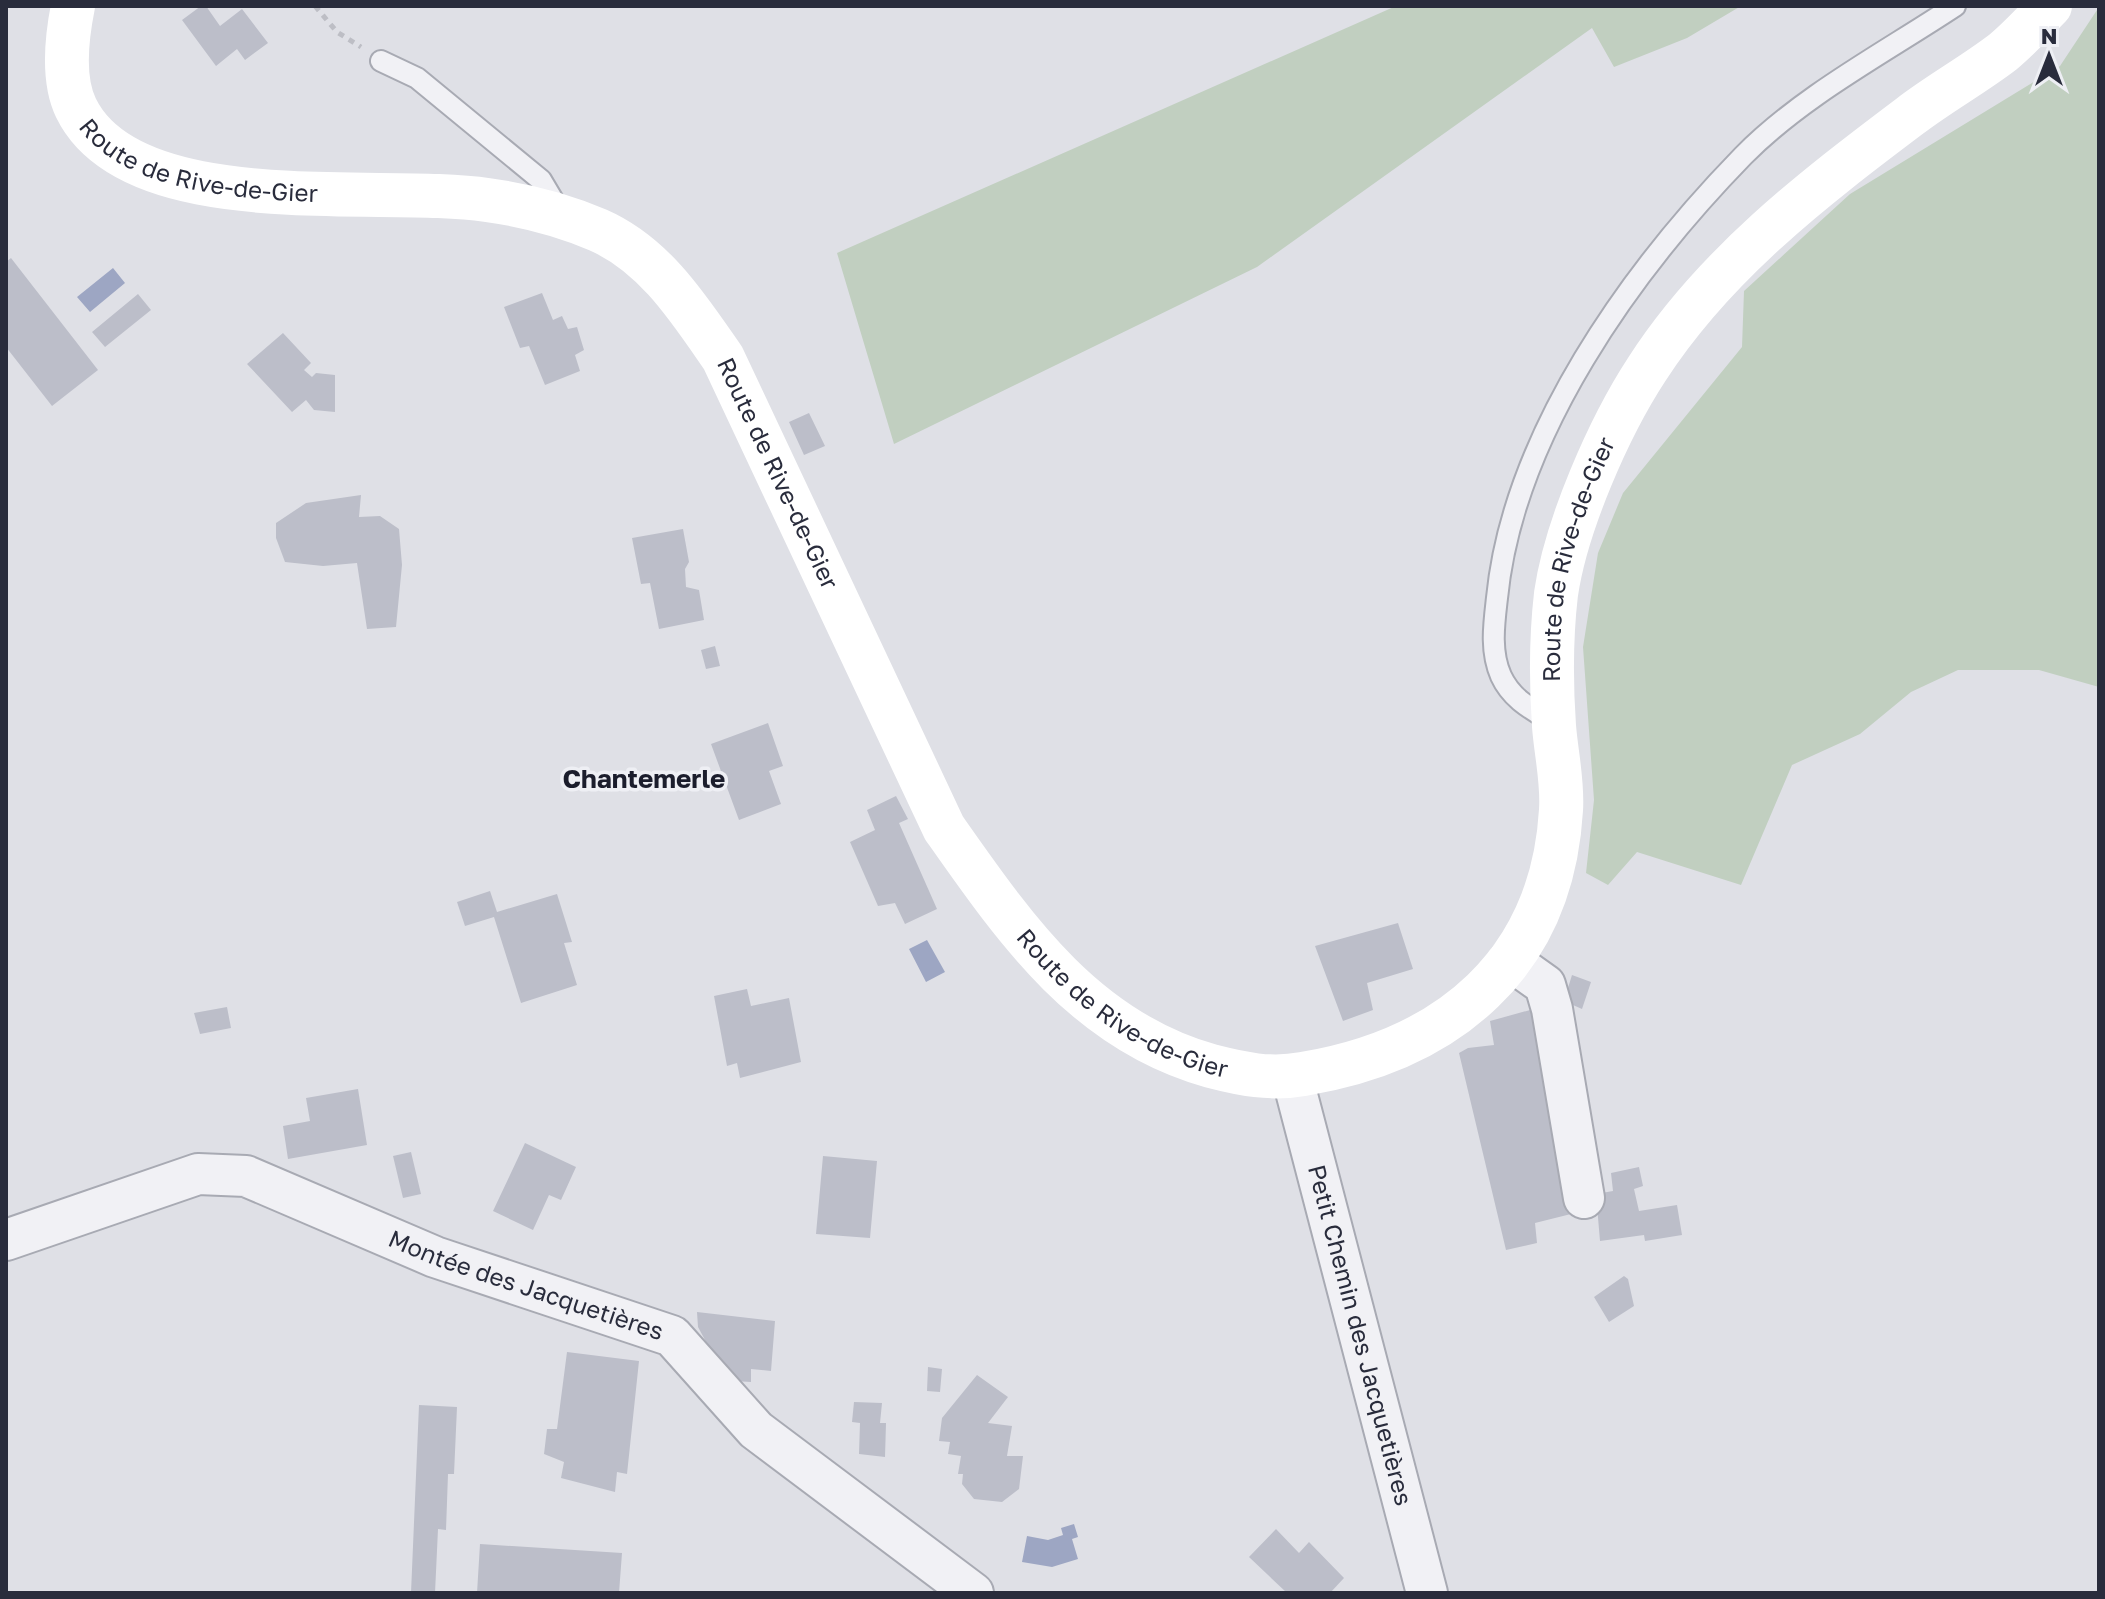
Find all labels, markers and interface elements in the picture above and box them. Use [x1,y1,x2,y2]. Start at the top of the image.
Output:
north arrow [2009,16,2089,96]
text: N [2041,22,2057,49]
street label: Route de Rive-de-Gier [74,112,318,207]
street label: Route de Rive-de-Gier [712,353,846,593]
street label: Route de Rive-de-Gier [1536,432,1620,682]
district label: Chantemerle [563,763,725,794]
street label: Route de Rive-de-Gier [1012,922,1231,1083]
street label: Petit Chemin des Jacquetières [1303,1162,1420,1508]
street label: Montée des Jacquetières [384,1223,668,1345]

